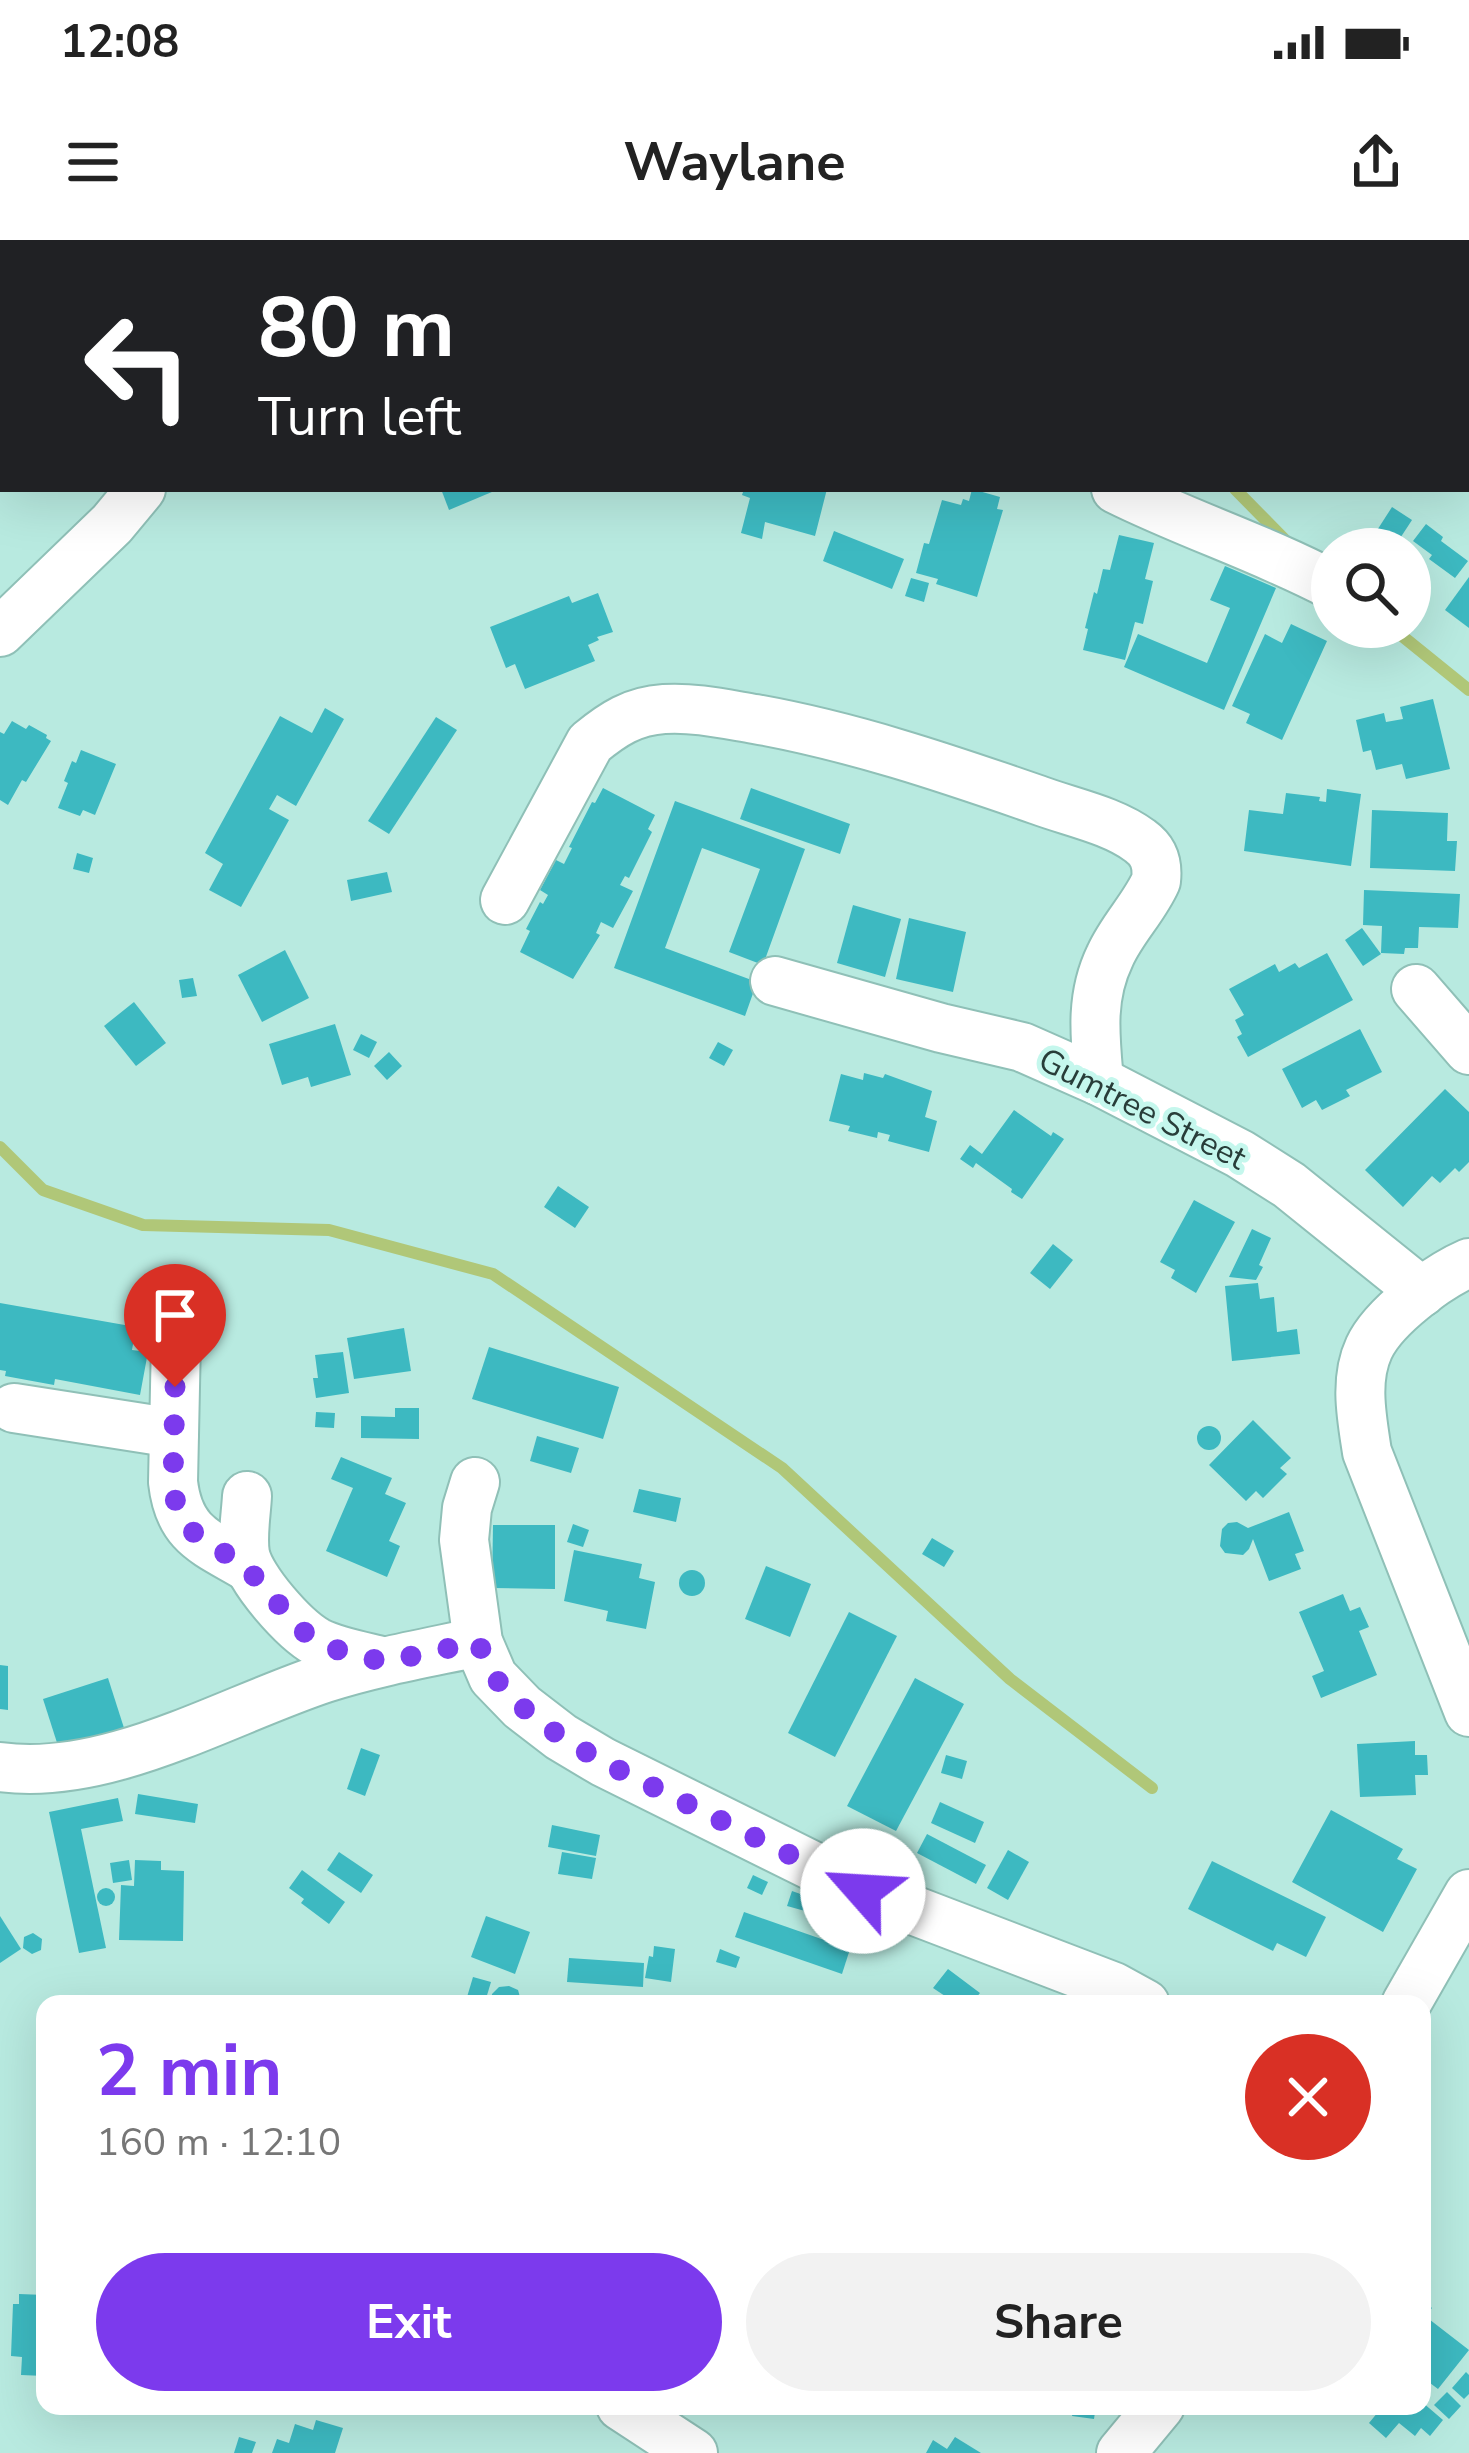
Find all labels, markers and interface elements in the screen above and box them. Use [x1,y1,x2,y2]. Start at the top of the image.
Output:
text: 12:08 [60,12,179,73]
text: Waylane [623,125,846,199]
icon: menu [60,129,126,195]
icon: share [1343,129,1409,195]
text: 80 m [258,271,455,386]
icon: left [60,288,216,444]
text: Turn left [258,380,461,454]
map controls [1311,528,1431,648]
button: search [1311,528,1431,648]
street label: Gumtree Street [1031,1038,1254,1181]
pin [124,1264,226,1387]
icon: arrive [142,1282,208,1348]
position arrow [800,1828,926,1954]
text: 2 min [96,2022,282,2120]
button: close [1245,2034,1371,2160]
text: 160 m · 12:10 [96,2116,341,2169]
button: Exit [96,2253,722,2391]
button: Share [746,2253,1371,2391]

